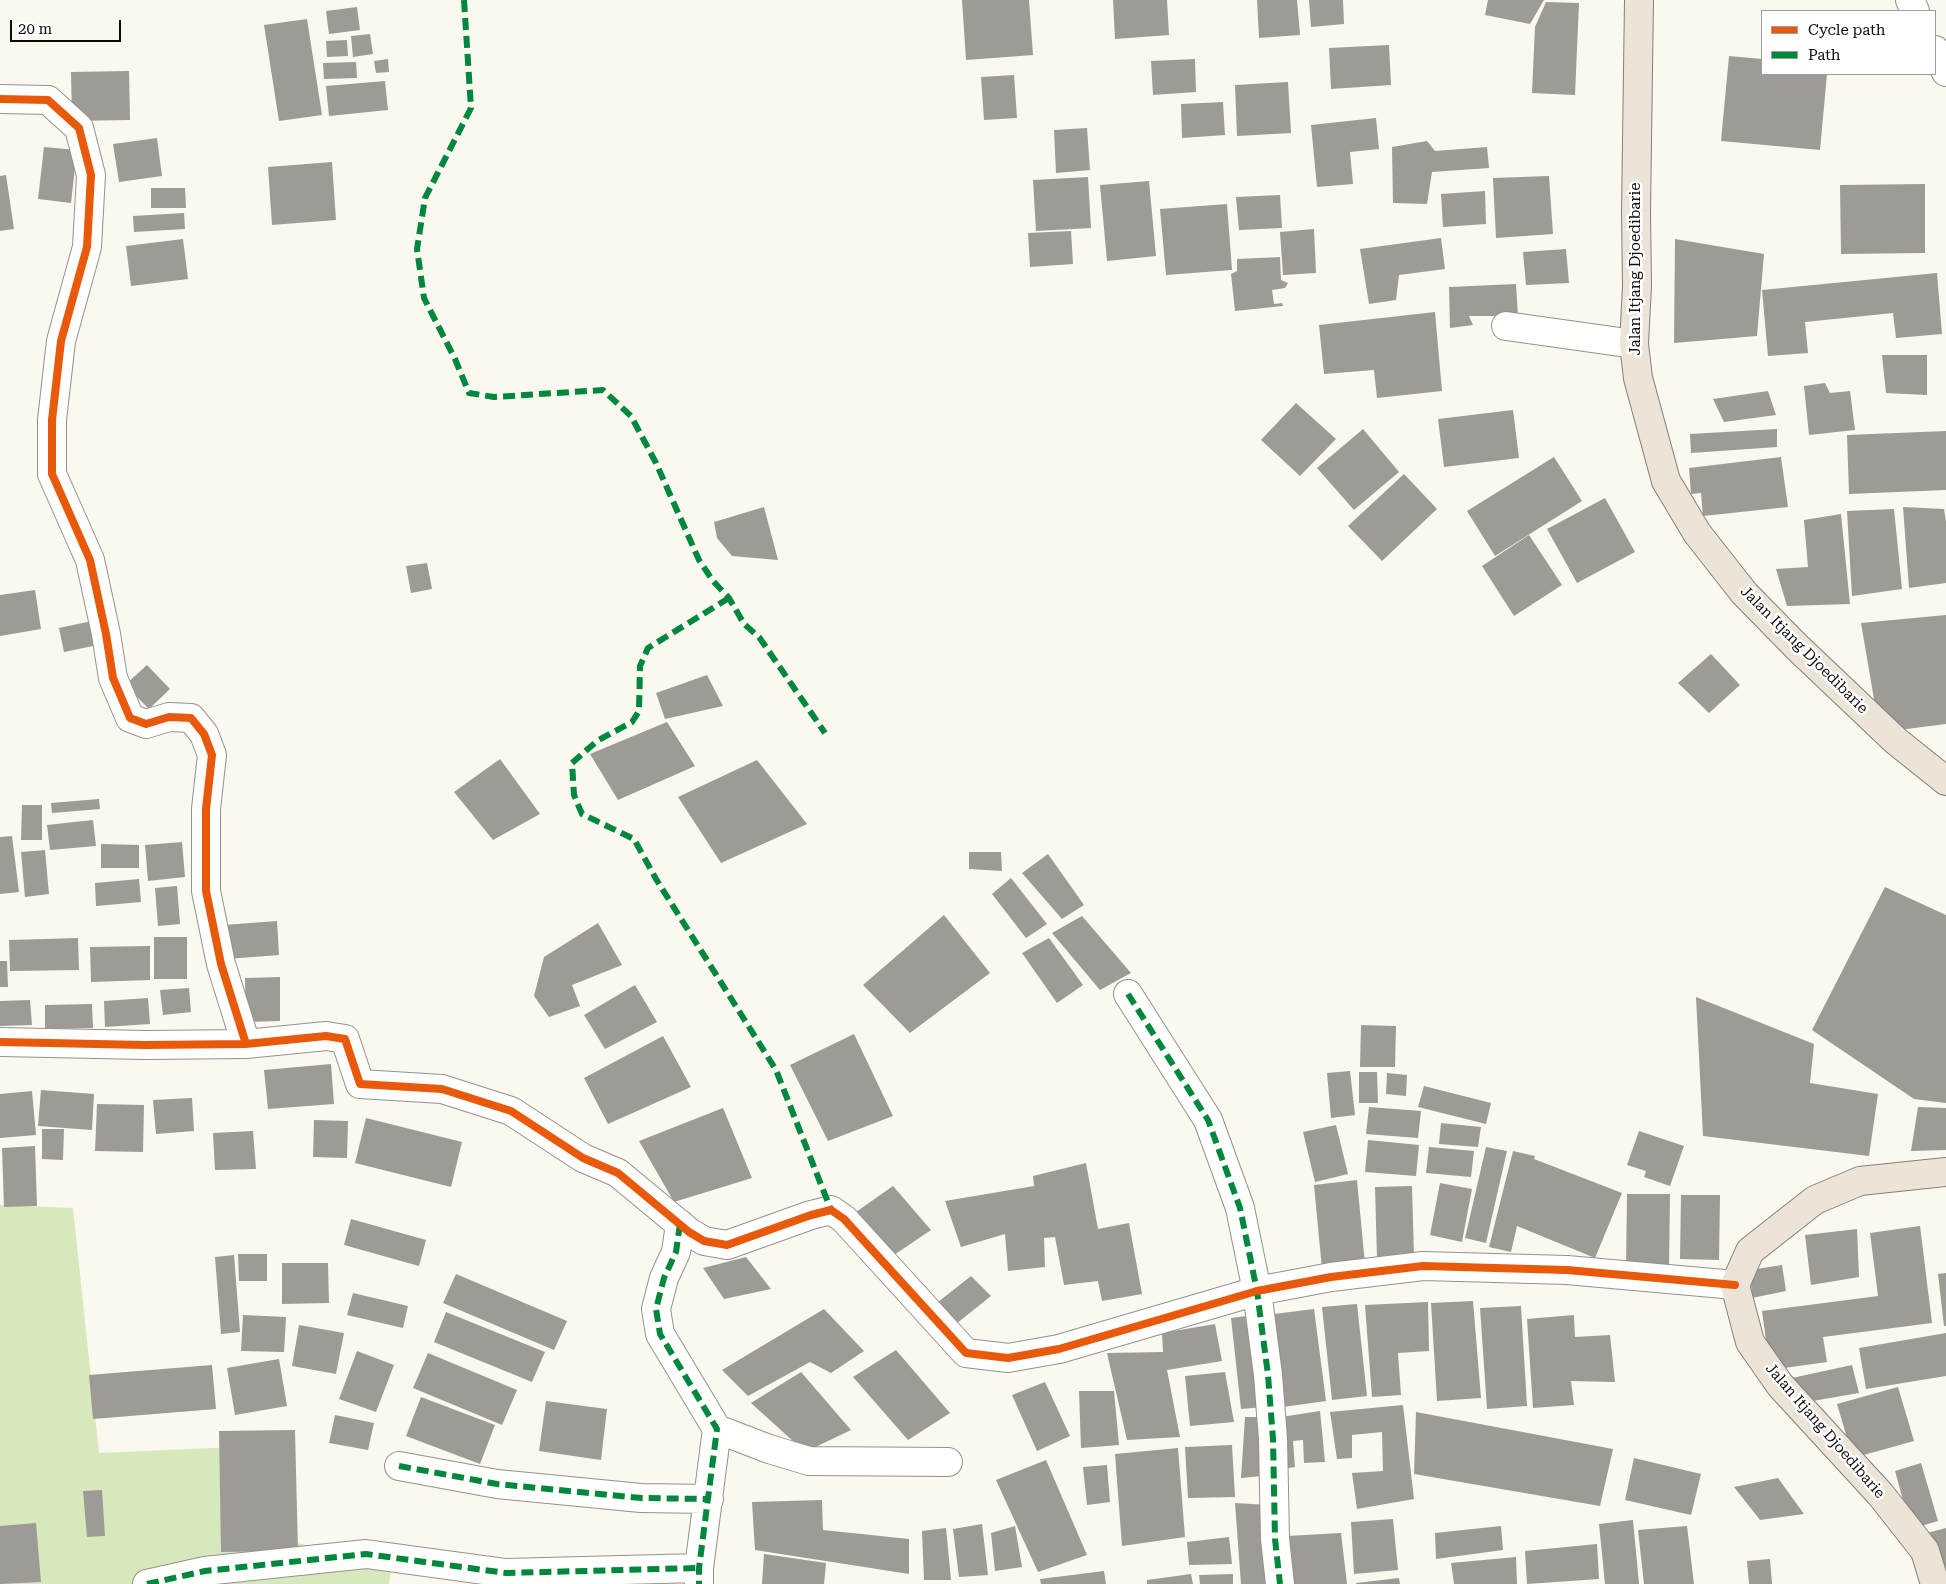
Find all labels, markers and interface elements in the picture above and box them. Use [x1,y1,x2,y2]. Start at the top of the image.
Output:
scale bar [12,10,124,42]
legend [1761,10,1936,75]
text: 20 m [18,20,52,38]
text: Cycle path [1808,21,1885,39]
text: Path [1808,46,1841,64]
street label: Jalan Itjang Djoedibarie [1627,182,1645,356]
street label: Jalan Itjang Djoedibarie [1736,582,1872,718]
street label: Jalan Itjang Djoedibarie [1761,1360,1889,1502]

